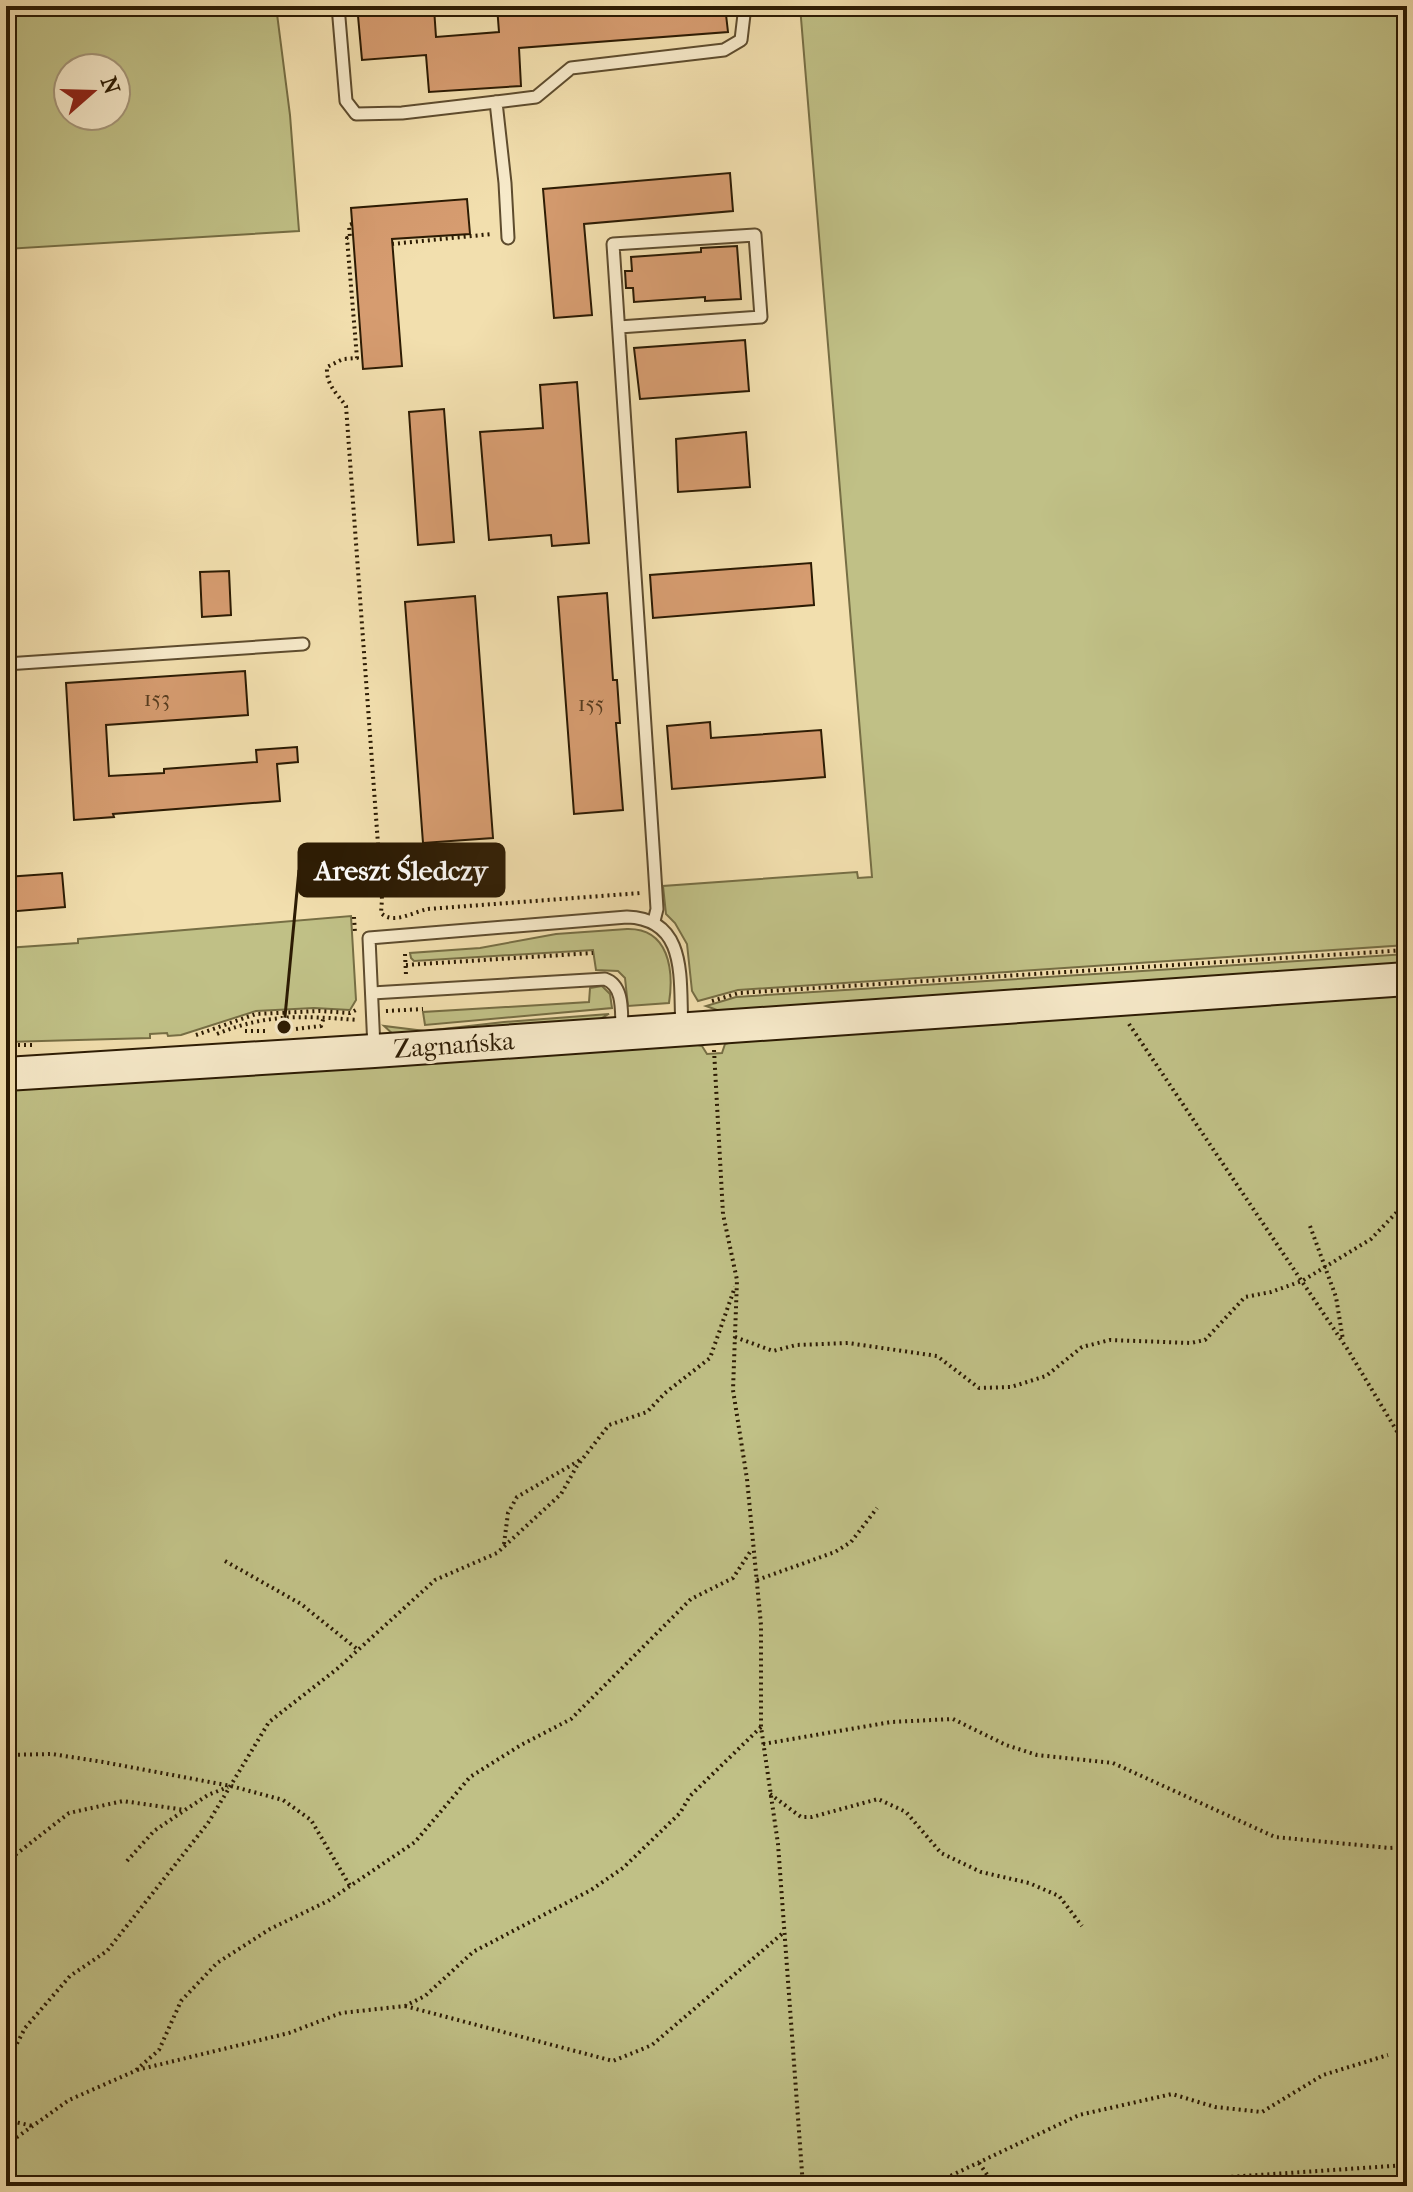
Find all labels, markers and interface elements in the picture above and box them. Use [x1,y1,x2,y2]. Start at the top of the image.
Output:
north arrow [52,52,132,132]
text: N [95,73,125,98]
house number: 153 [144,686,170,712]
house number: 155 [578,691,604,717]
callout: Areszt Śledczy [299,844,504,896]
text: Areszt Śledczy [312,854,490,887]
street label: Zagnańska [393,1025,516,1065]

